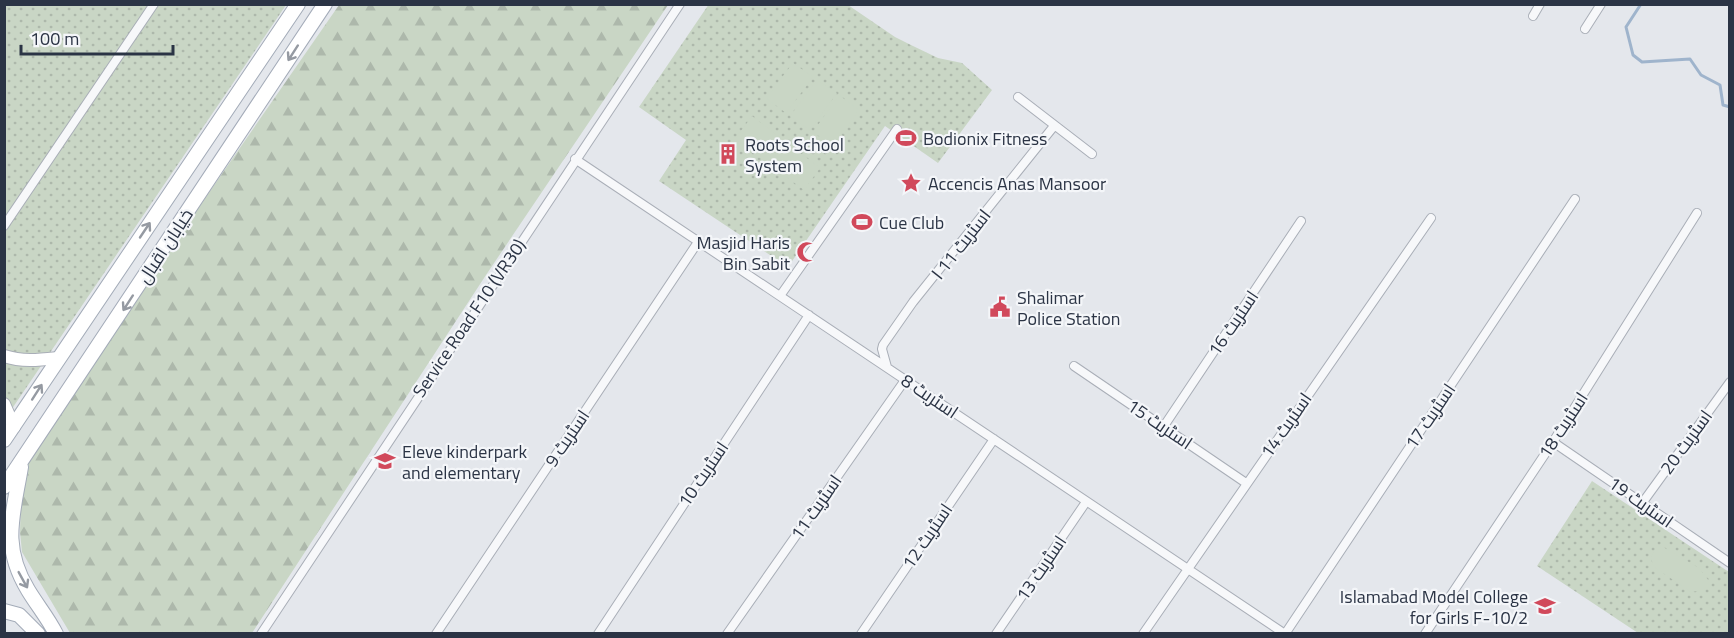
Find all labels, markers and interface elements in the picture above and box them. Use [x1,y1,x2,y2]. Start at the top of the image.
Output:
scale bar [21,18,172,56]
text: 100 m [30,25,79,52]
one-way arrow [287,45,299,61]
place label: Bodionix Fitness [923,125,1048,152]
sports icon: Bodionix Fitness [894,126,918,150]
place label: Roots School System [745,131,844,179]
building icon: Roots School System [716,142,740,166]
place label: Accencis Anas Mansoor [928,170,1106,197]
place icon: Accencis Anas Mansoor [899,171,923,195]
street label: خیابان اقبال [131,203,199,289]
street label: اسٹریٹ 11 ا [925,203,997,285]
place label: Cue Club [879,209,944,236]
sports icon: Cue Club [850,210,874,234]
one-way arrow [139,222,151,238]
place label: Masjid Haris Bin Sabit [696,229,791,277]
street label: Service Road F10 (VR30) [406,233,532,403]
mosque icon: Masjid Haris Bin Sabit [795,240,819,264]
place label: Shalimar Police Station [1017,284,1120,332]
street label: اسٹریٹ 16 [1201,285,1265,361]
one-way arrow [121,295,134,312]
public building icon: Shalimar Police Station [988,295,1012,319]
street label: اسٹریٹ 8 [896,367,964,425]
street label: اسٹریٹ 17 [1398,378,1462,454]
one-way arrow [31,384,43,401]
street label: اسٹریٹ 14 [1254,387,1318,463]
street label: اسٹریٹ 18 [1532,387,1594,463]
street label: اسٹریٹ 15 [1122,392,1198,456]
street label: اسٹریٹ 9 [538,404,596,472]
street label: اسٹریٹ 20 [1653,404,1719,480]
street label: اسٹریٹ 10 [671,436,735,512]
place label: Eleve kinderpark and elementary [402,438,527,486]
school or university icon: Eleve kinderpark and elementary [373,449,397,473]
street label: اسٹریٹ 11 [784,469,848,545]
street label: اسٹریٹ 19 [1603,470,1679,534]
street label: اسٹریٹ 12 [895,498,959,574]
street label: اسٹریٹ 13 [1009,530,1073,606]
one-way arrow [17,571,29,588]
place label: Islamabad Model College for Girls F-10/2 [1340,583,1528,631]
school or university icon: Islamabad Model College for Girls F-10/2 [1533,594,1557,618]

